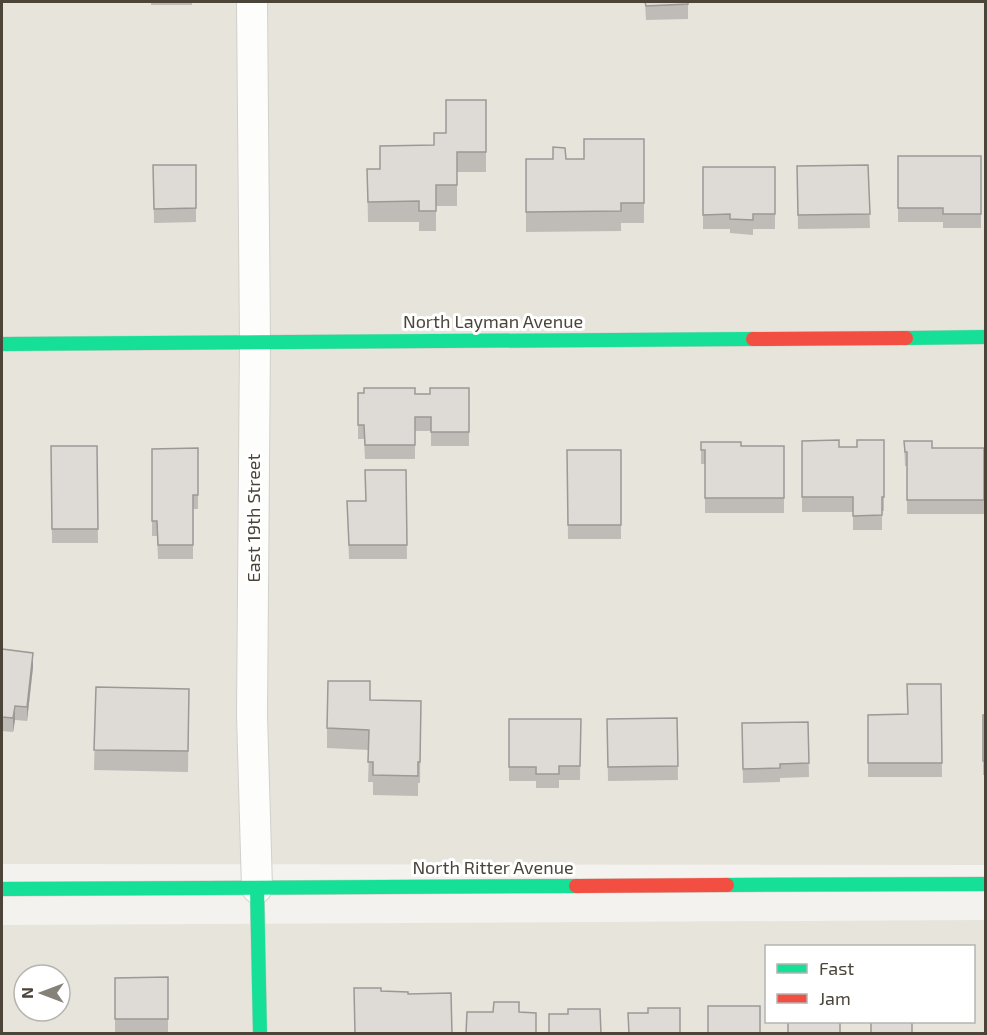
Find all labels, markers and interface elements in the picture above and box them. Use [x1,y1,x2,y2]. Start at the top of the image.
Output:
street label: North Layman Avenue [403,310,583,332]
street label: East 19th Street [242,453,264,582]
street label: North Ritter Avenue [412,856,574,878]
legend [765,945,975,1023]
text: Fast [819,957,854,979]
north arrow [12,963,72,1023]
text: N [17,987,36,999]
text: Jam [819,987,851,1009]

